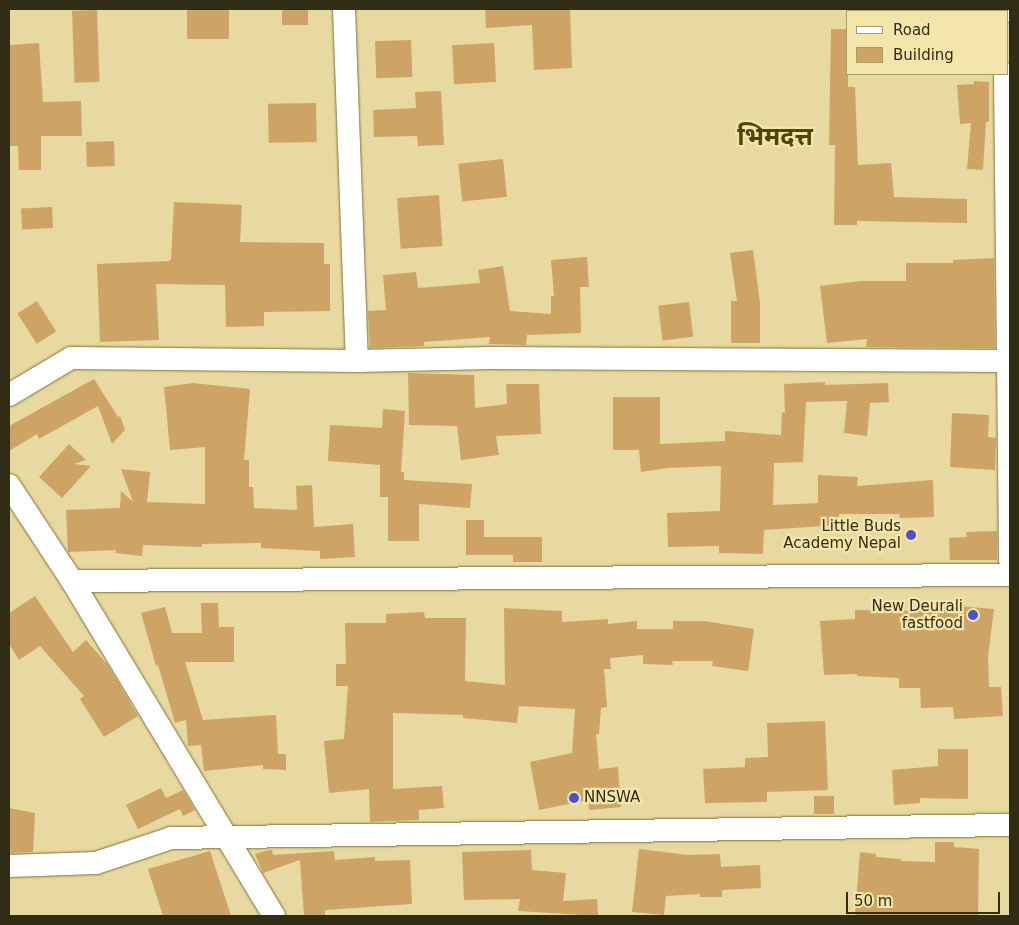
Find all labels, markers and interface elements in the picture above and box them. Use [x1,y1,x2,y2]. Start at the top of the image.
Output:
legend [846,10,1009,75]
text: Road [893,21,931,39]
text: Building [893,46,954,64]
district label: भिमदत्त [737,122,813,152]
place label: Little Buds Academy Nepal [783,517,901,552]
marker: Little Buds Academy Nepal [905,529,917,541]
place label: New Deurali fastfood [872,597,963,632]
marker: New Deurali fastfood [967,609,979,621]
place label: NNSWA [584,789,640,807]
marker: NNSWA [568,792,580,804]
scale bar [849,882,1003,914]
text: 50 m [854,892,892,910]

